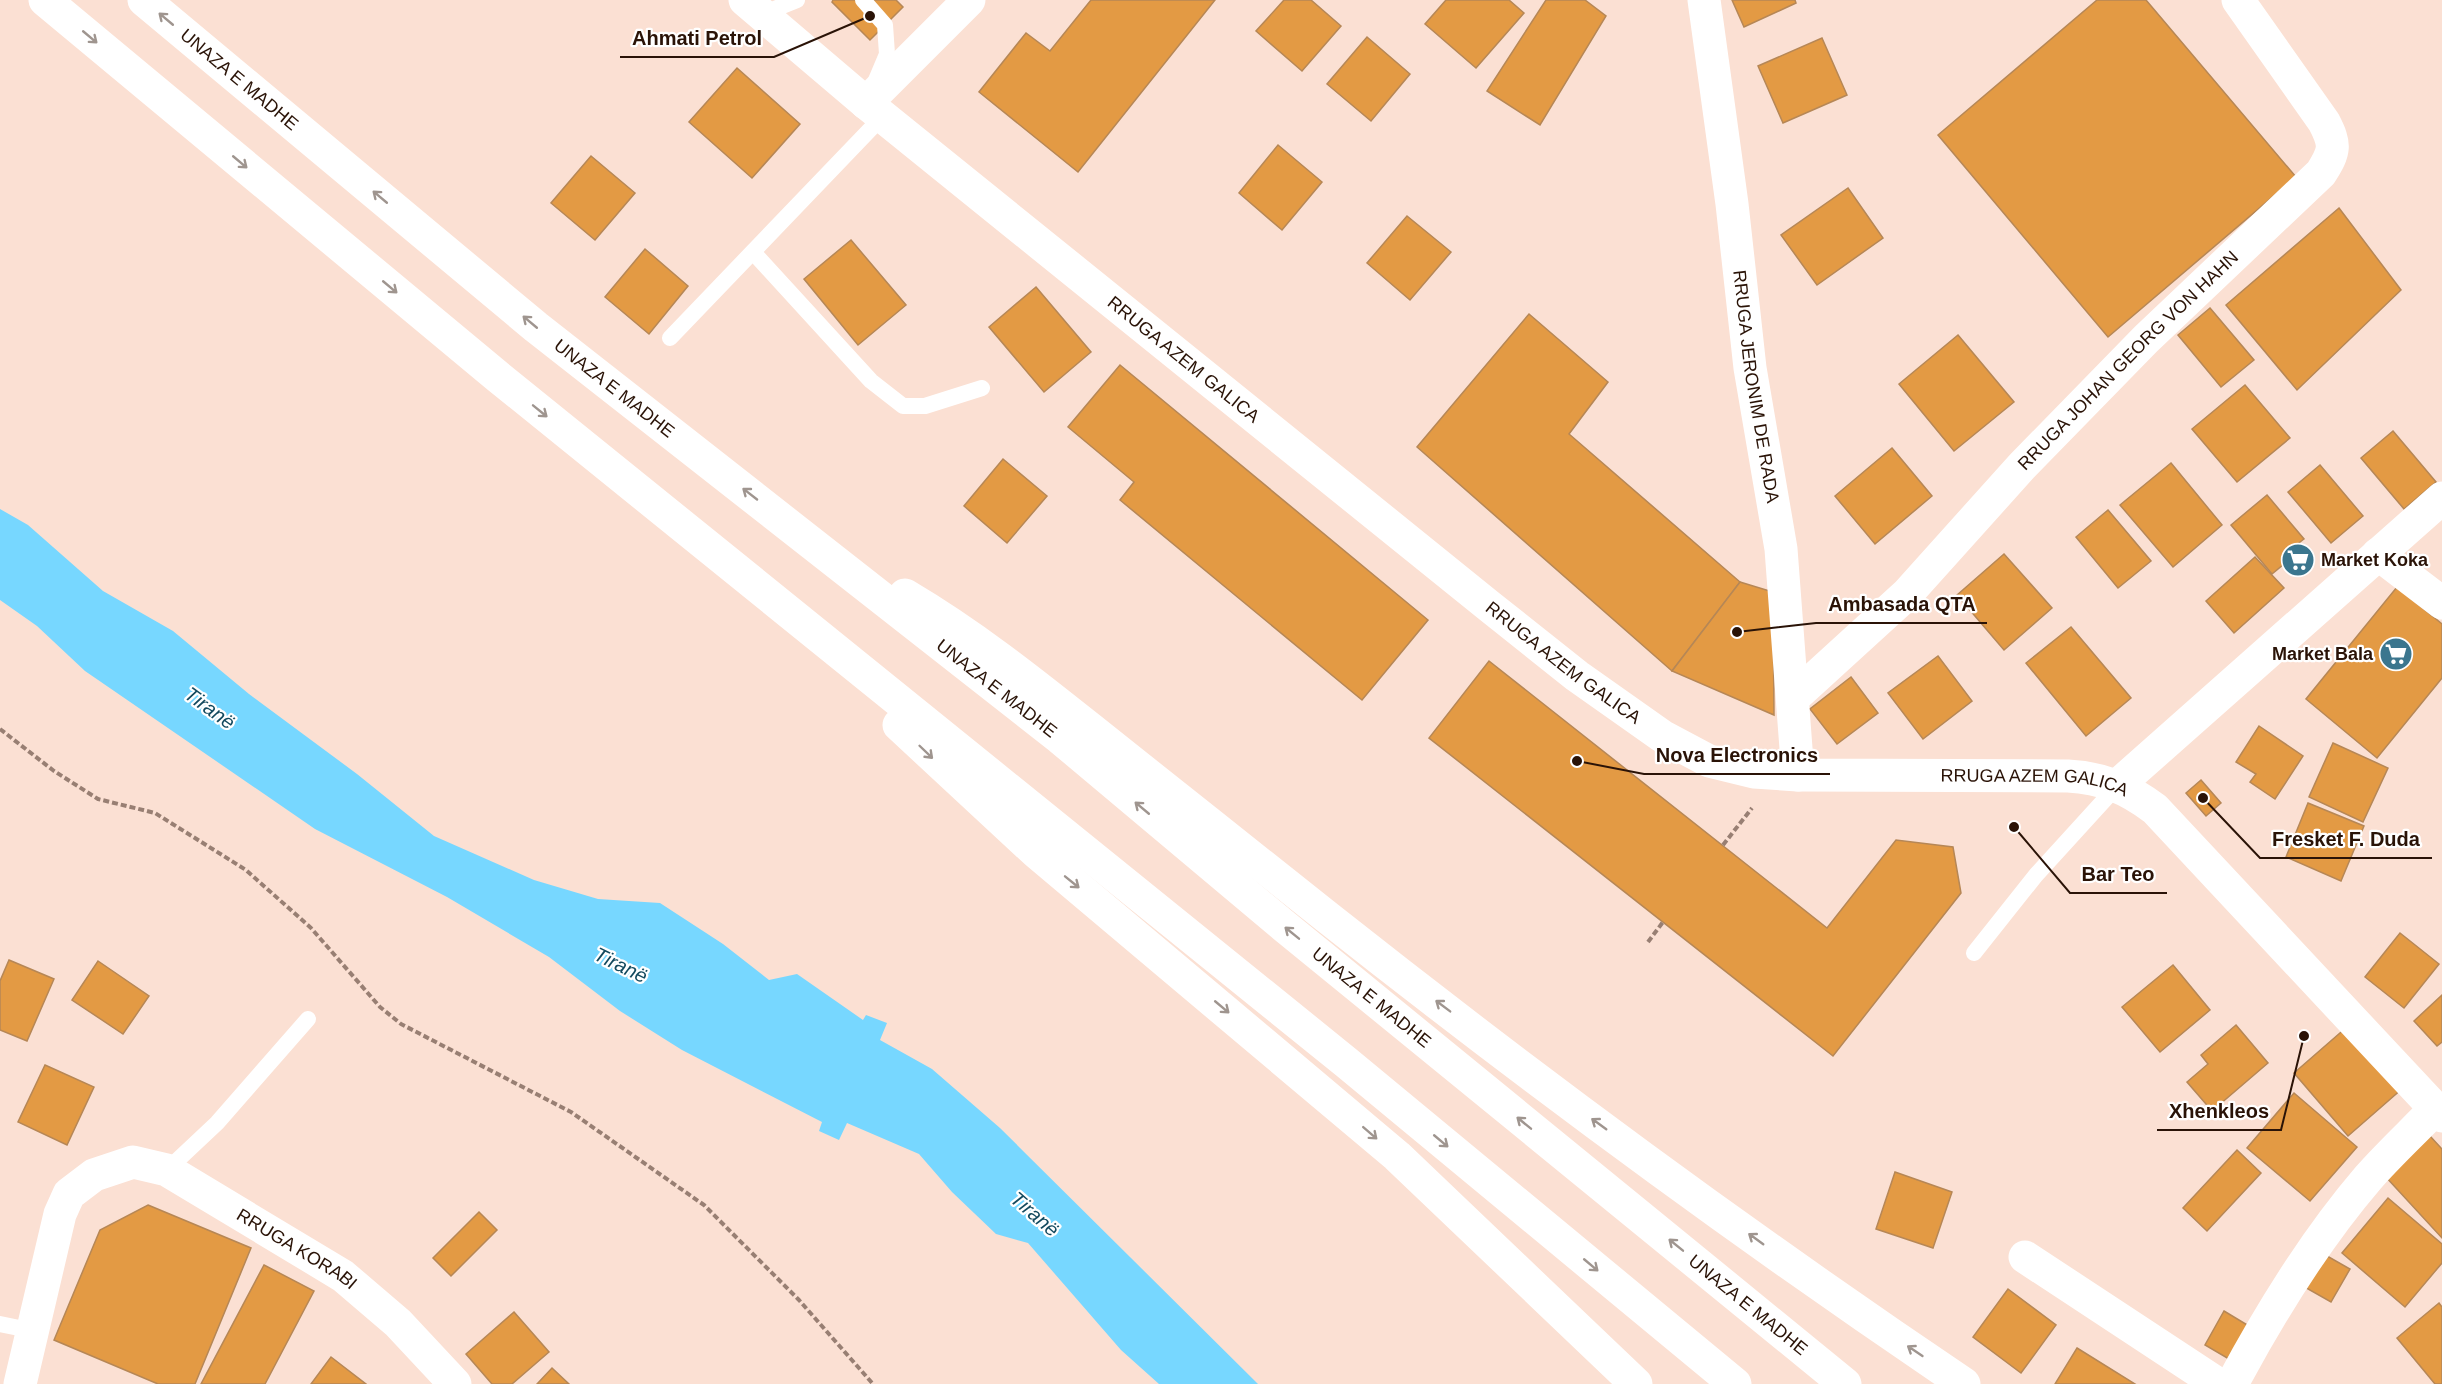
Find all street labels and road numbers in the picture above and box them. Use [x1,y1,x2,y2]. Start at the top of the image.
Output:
street label: UNAZA E MADHE [176,25,302,134]
street label: RRUGA JOHAN GEORG VON HAHN [2014,247,2242,474]
street label: RRUGA JERONIM DE RADA [1729,269,1783,504]
street label: RRUGA AZEM GALICA [1104,292,1263,427]
street label: UNAZA E MADHE [550,335,678,442]
street label: RRUGA AZEM GALICA [1482,597,1644,728]
street label: UNAZA E MADHE [933,635,1061,742]
street label: RRUGA AZEM GALICA [1941,766,2132,800]
street label: UNAZA E MADHE [1308,943,1435,1052]
street label: RRUGA KORABI [233,1204,361,1293]
street label: UNAZA E MADHE [1685,1251,1811,1359]

